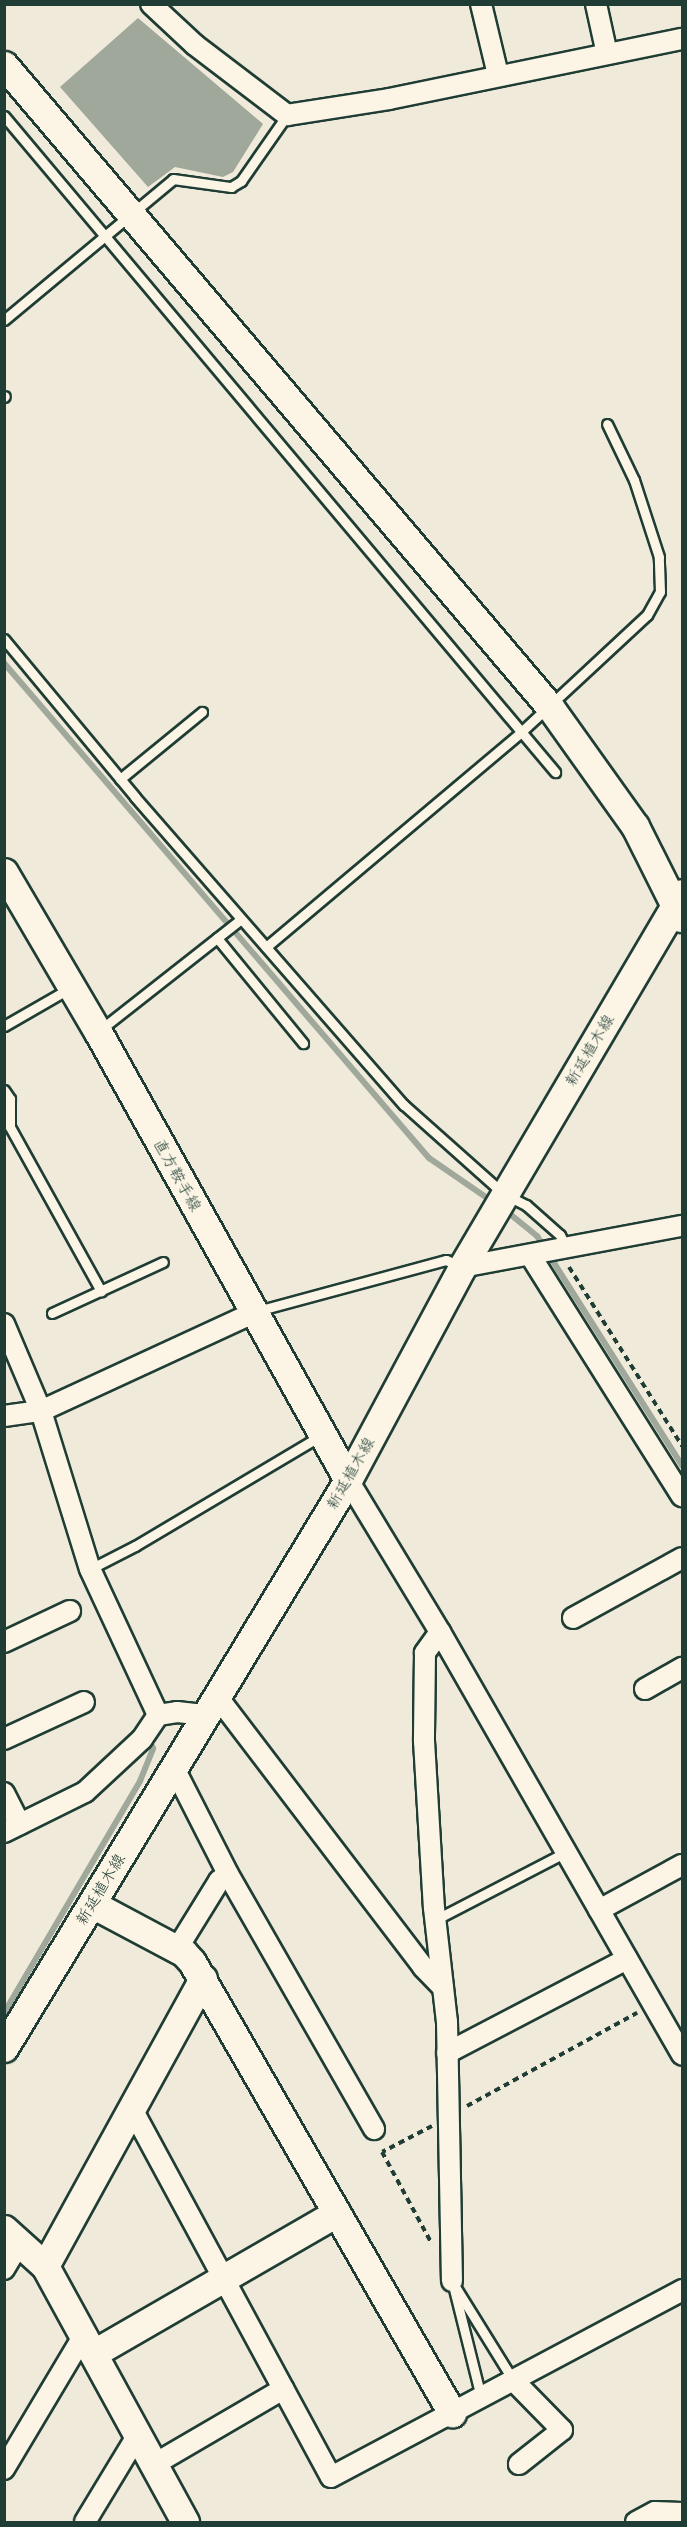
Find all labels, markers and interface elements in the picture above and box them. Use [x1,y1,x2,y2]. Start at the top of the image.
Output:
street label: 新延植木線 [560,1011,618,1089]
street label: 直方鞍手線 [150,1135,206,1215]
street label: 新延植木線 [322,1434,378,1512]
street label: 新延植木線 [71,1850,129,1928]

